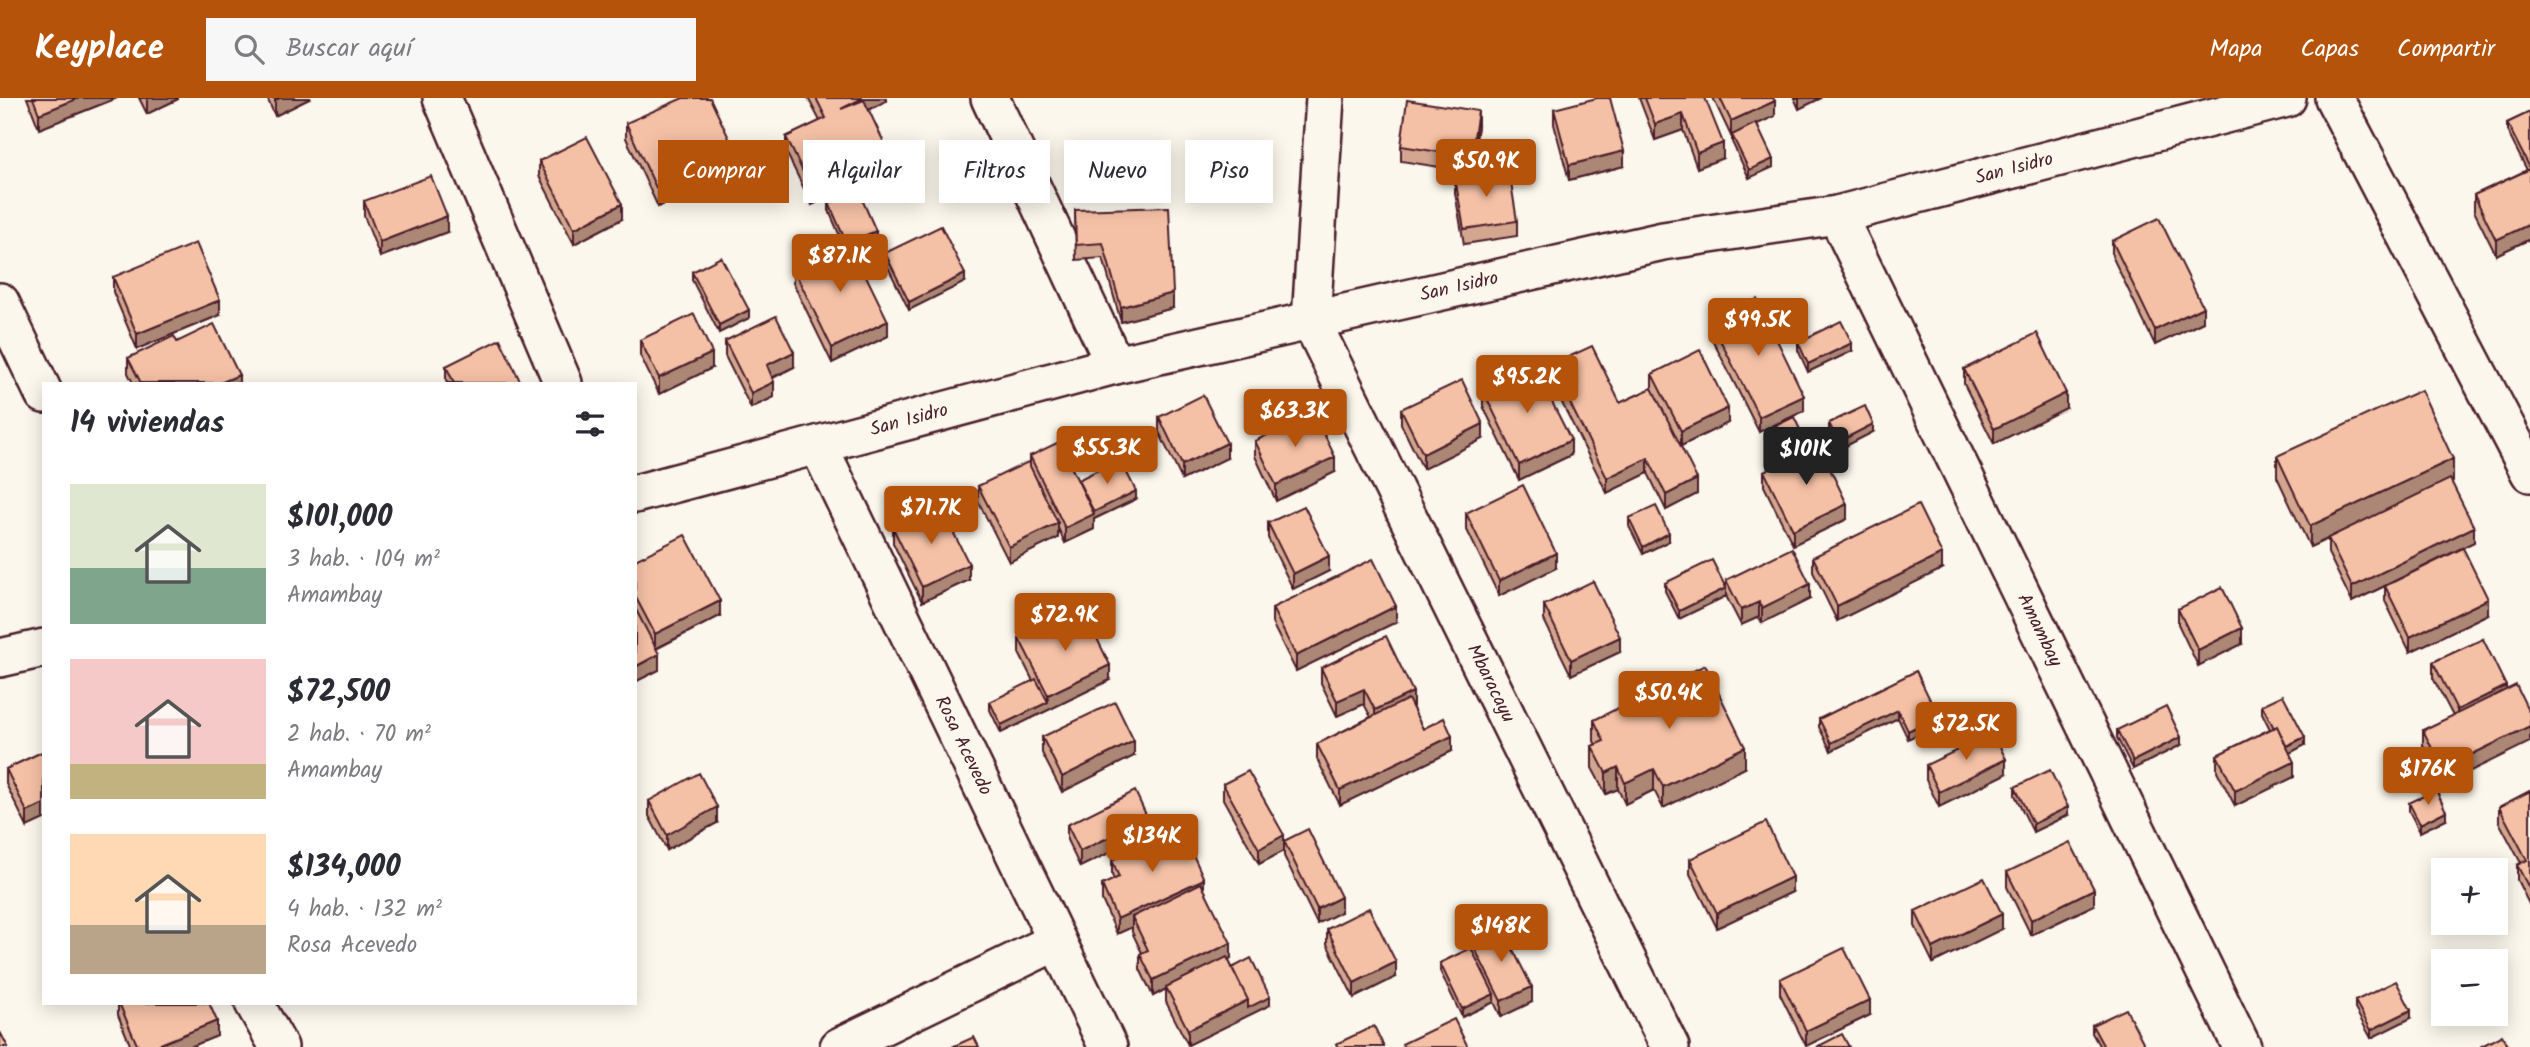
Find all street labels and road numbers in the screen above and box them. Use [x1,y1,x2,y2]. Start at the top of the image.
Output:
street label: San Isidro [1972,144,2057,193]
street label: San Isidro [1417,264,1501,311]
street label: San Isidro [867,395,952,445]
street label: Amambay [2009,589,2070,673]
street label: Mbaracayu [1458,639,1523,728]
street label: Rosa Acevedo [926,691,1000,801]

